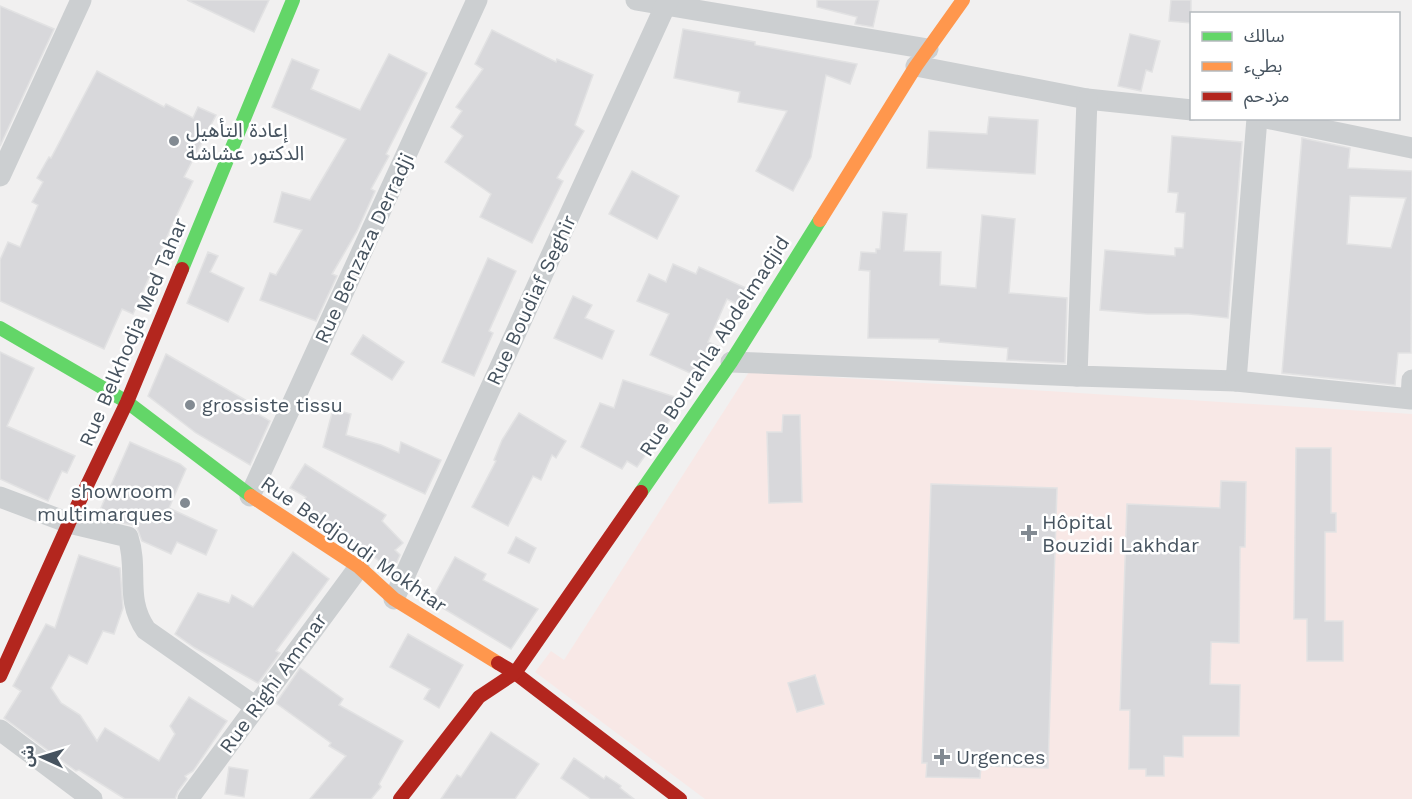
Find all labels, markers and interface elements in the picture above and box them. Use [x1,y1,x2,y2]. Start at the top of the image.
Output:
legend [1190,12,1400,120]
text: سالك [1244,25,1285,46]
text: بطيء [1244,55,1282,79]
text: مزدحم [1244,85,1289,109]
place label: إعادة التأهيل الدكتور عشاشة [186,118,304,165]
marker: إعادة التأهيل الدكتور عشاشة [167,134,181,148]
street label: Rue Benzaza Derradji [309,149,419,347]
street label: Rue Boudiaf Seghir [481,211,581,389]
street label: Rue Belkhodja Med Tahar [74,214,192,450]
street label: Rue Bourahla Abdelmadjid [634,231,794,461]
place label: grossiste tissu [202,393,343,417]
marker: grossiste tissu [183,398,197,412]
street label: Rue Beldjoudi Mokhtar [256,471,452,617]
place label: showroom multimarques [37,479,173,526]
marker: showroom multimarques [178,496,192,510]
place label: Hôpital Bouzidi Lakhdar [1042,510,1199,557]
marker: Hôpital Bouzidi Lakhdar [1020,524,1038,542]
street label: Rue Righi Ammar [214,608,332,758]
north arrow [12,727,72,787]
text: ش [17,744,38,768]
place label: Urgences [956,745,1046,769]
marker: Urgences [933,748,951,766]

